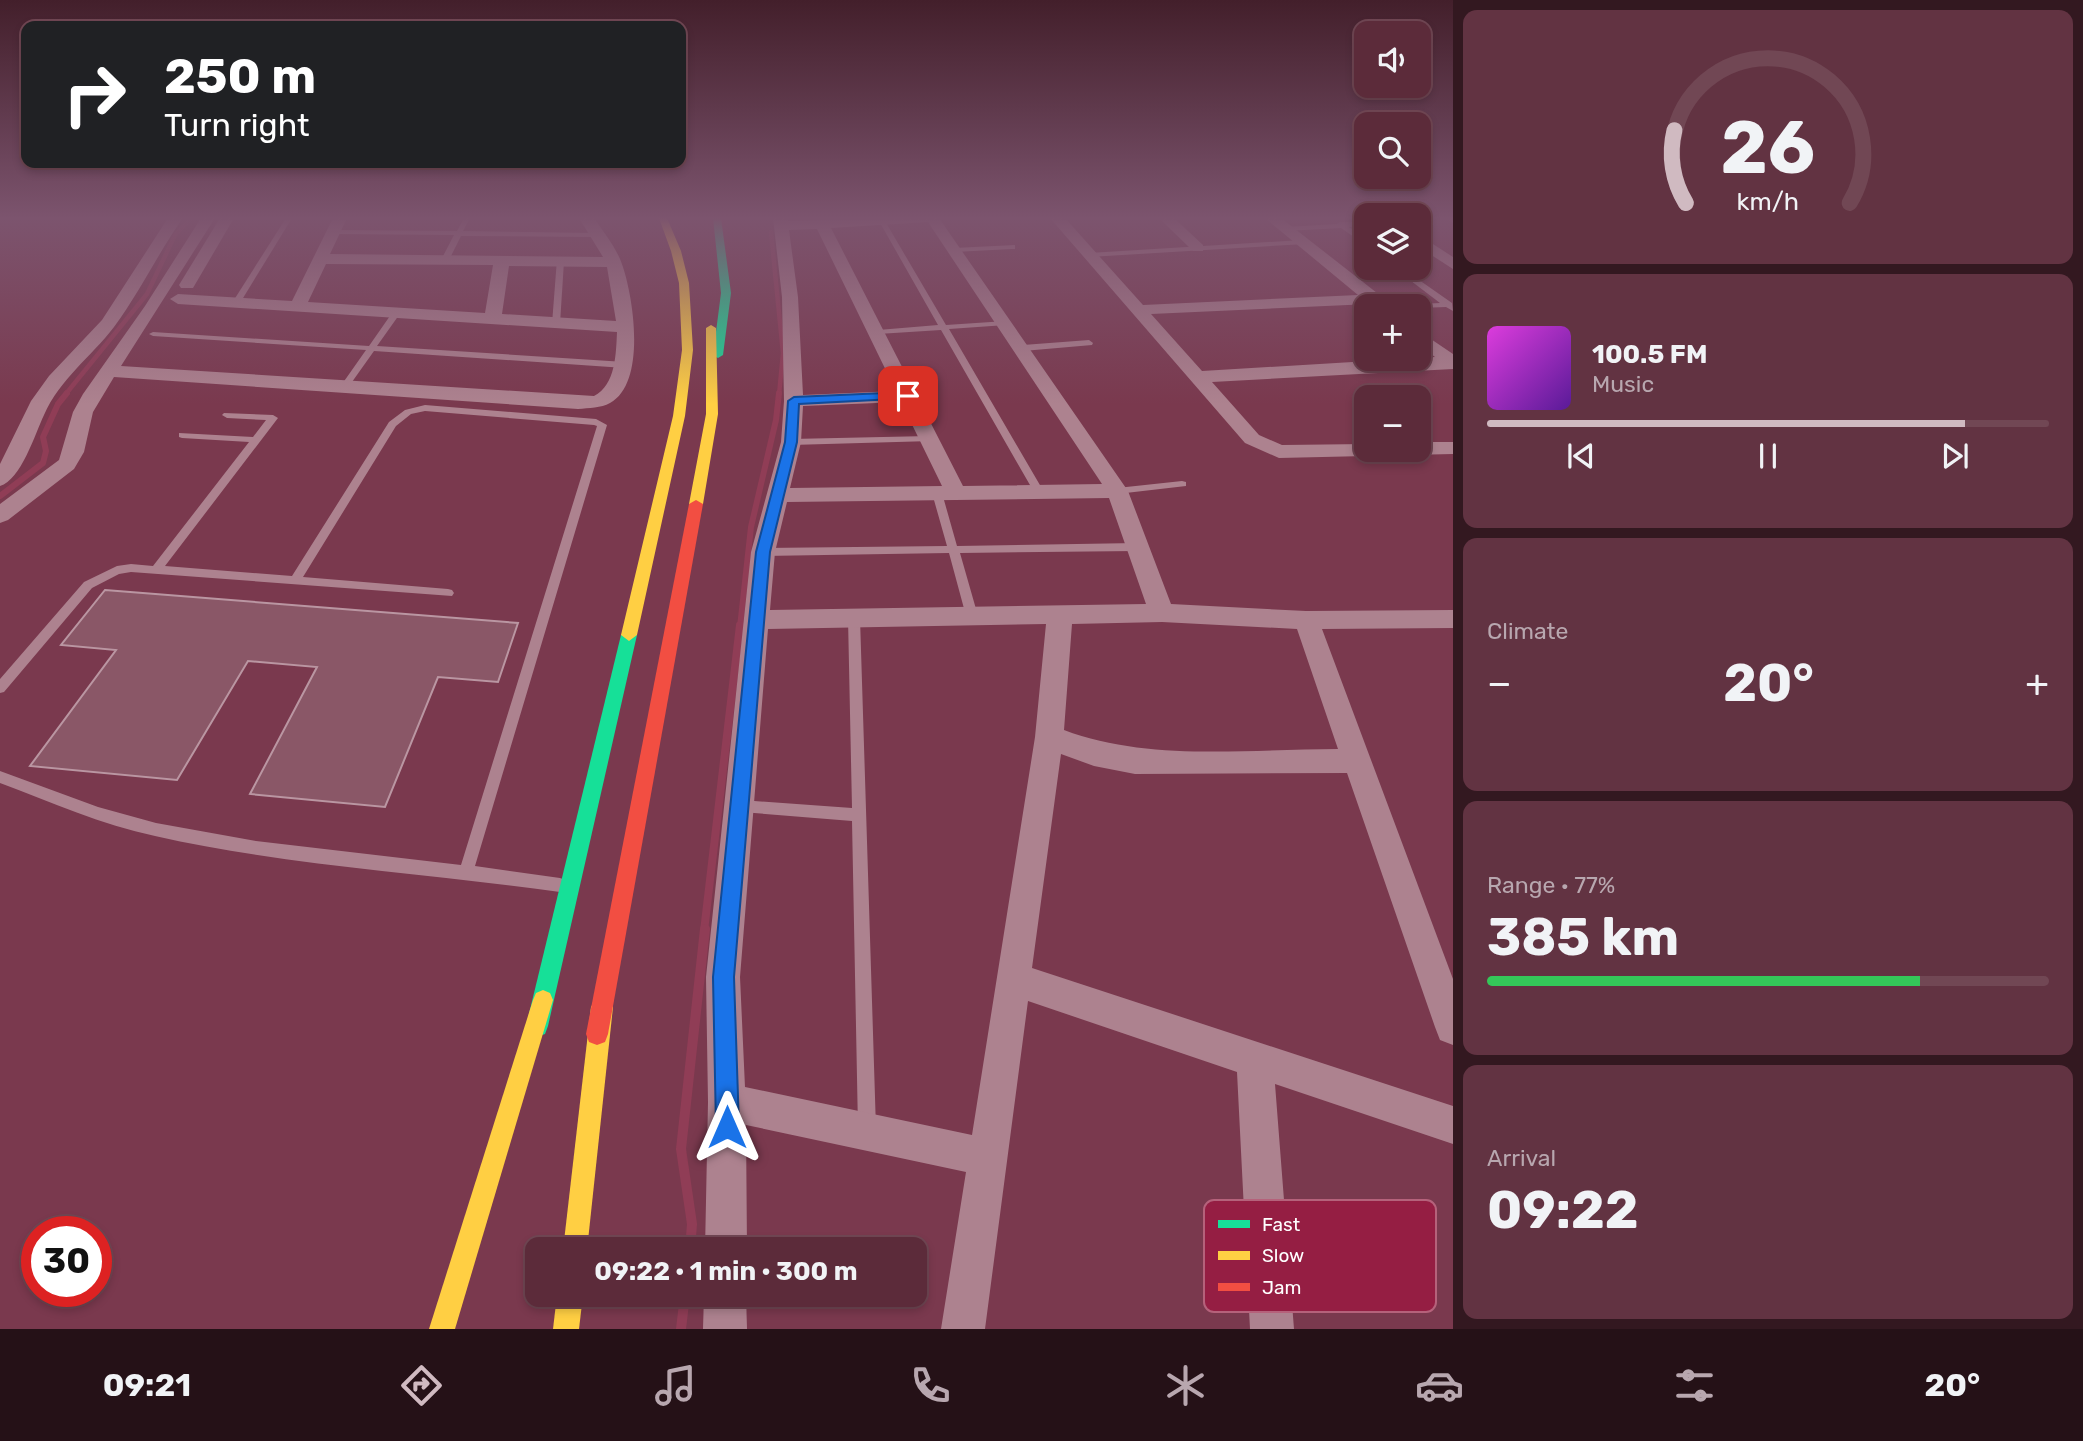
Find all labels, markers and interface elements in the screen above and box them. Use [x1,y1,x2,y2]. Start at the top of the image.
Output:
map controls [1354,21,1431,462]
button: sound [1354,21,1431,98]
text: 250 m [164,47,316,105]
icon: right [49,49,140,140]
text: 26 [1721,105,1815,191]
text: Turn right [164,106,309,144]
button: search [1354,112,1431,189]
text: km/h [1737,187,1799,216]
button: layers [1354,203,1431,280]
button: + [1354,294,1431,371]
text: 100.5 FM [1592,339,1707,370]
pin [878,366,938,426]
text: Music [1592,370,1654,398]
icon: arrive [889,377,927,415]
button: − [1354,385,1431,462]
icon: previous [1562,437,1600,475]
icon: pause [1749,437,1787,475]
icon: next [1936,437,1974,475]
text: Climate [1487,617,1568,645]
text: 20° [1723,652,1814,714]
text: − [1487,660,1512,706]
text: + [2025,660,2049,706]
text: Range · 77% [1487,871,1615,899]
text: 385 km [1487,906,1679,968]
position arrow [690,1090,764,1164]
text: Arrival [1487,1144,1556,1172]
text: 09:22 [1487,1179,1638,1241]
legend [1204,1200,1436,1312]
text: Fast [1262,1213,1301,1236]
speed limit sign: 30 [21,1216,112,1307]
text: Slow [1262,1244,1304,1267]
text: 09:22 · 1 min · 300 m [594,1256,858,1287]
text: Jam [1262,1276,1301,1299]
icon: directions [397,1361,446,1410]
icon: music [651,1361,700,1410]
icon: phone [906,1361,955,1410]
icon: climate [1161,1361,1210,1410]
icon: car [1415,1361,1464,1410]
icon: filters [1670,1361,1719,1410]
text: 09:21 [103,1366,191,1404]
text: 20° [1924,1366,1980,1404]

